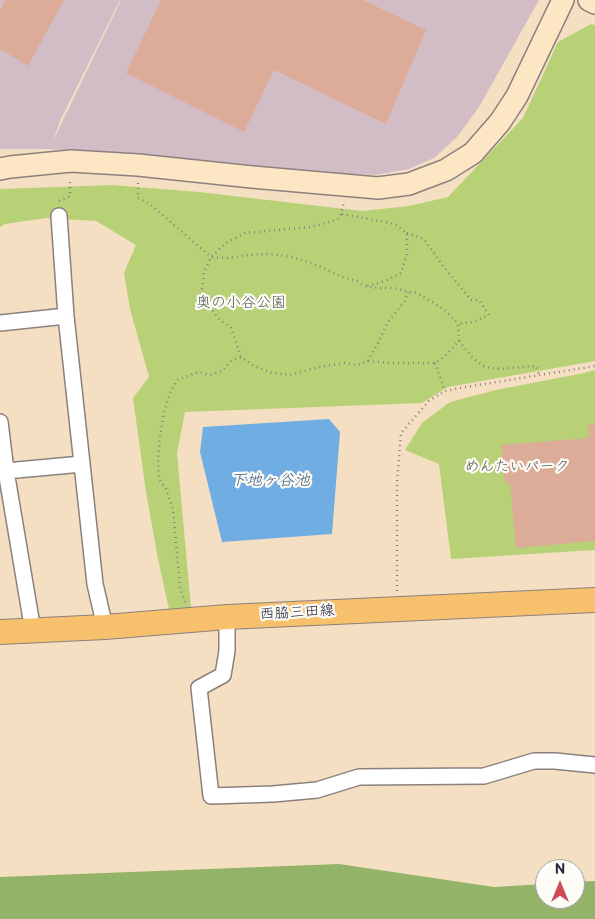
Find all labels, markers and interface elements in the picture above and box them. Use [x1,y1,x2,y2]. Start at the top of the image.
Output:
park label: 奥の小谷公園 [196,294,286,312]
park label: めんたいパーク [465,458,569,476]
water label: 下地ヶ谷池 [230,471,310,491]
street label: 西脇三田線 [259,602,335,624]
north arrow [535,859,585,909]
text: N [555,861,565,878]

